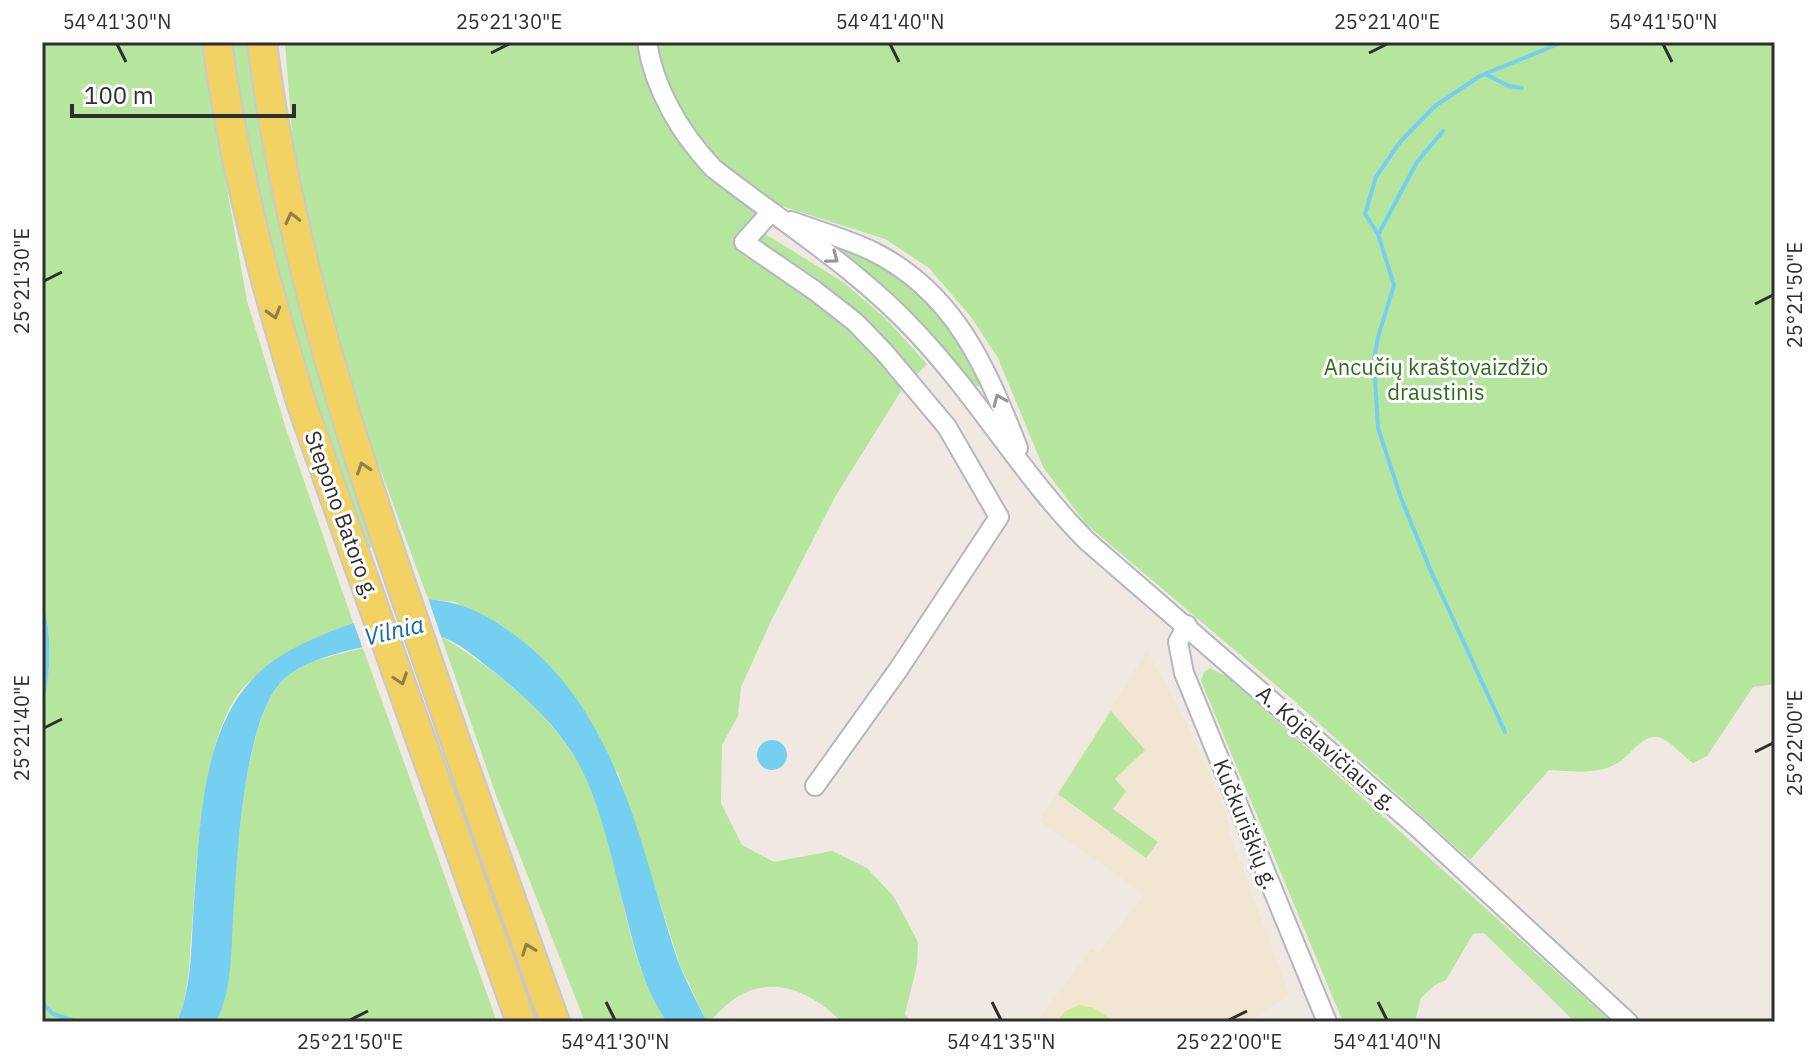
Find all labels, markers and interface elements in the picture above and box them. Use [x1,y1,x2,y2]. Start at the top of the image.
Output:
text: 54°41'30"N [63,8,171,35]
text: 25°21'30"E [456,8,562,35]
text: 54°41'40"N [836,8,944,35]
text: 25°21'40"E [1334,8,1440,35]
text: 54°41'50"N [1609,8,1717,35]
scale bar [72,68,294,118]
text: 100 m [84,79,154,111]
one-way arrow [284,212,301,226]
text: 25°21'30"E [8,228,35,334]
text: 25°21'50"E [1781,242,1808,348]
one-way arrow [824,249,839,263]
one-way arrow [265,305,281,319]
park label: Ancučių kraštovaizdžio draustinis [1324,352,1548,406]
one-way arrow [992,394,1008,409]
street label: Stepono Batoro g. [299,427,386,603]
one-way arrow [356,462,372,475]
water label: Vilnia [361,608,427,652]
one-way arrow [391,672,407,686]
text: 25°21'40"E [8,675,35,781]
street label: A. Kojelavičiaus g. [1251,678,1404,817]
text: 25°22'00"E [1781,690,1808,796]
street label: Kučkuriškių g. [1207,754,1286,893]
one-way arrow [522,942,538,956]
text: 25°21'50"E [297,1028,403,1055]
text: 54°41'30"N [561,1028,669,1055]
text: 54°41'35"N [947,1028,1055,1055]
text: 25°22'00"E [1176,1028,1282,1055]
text: 54°41'40"N [1333,1028,1441,1055]

